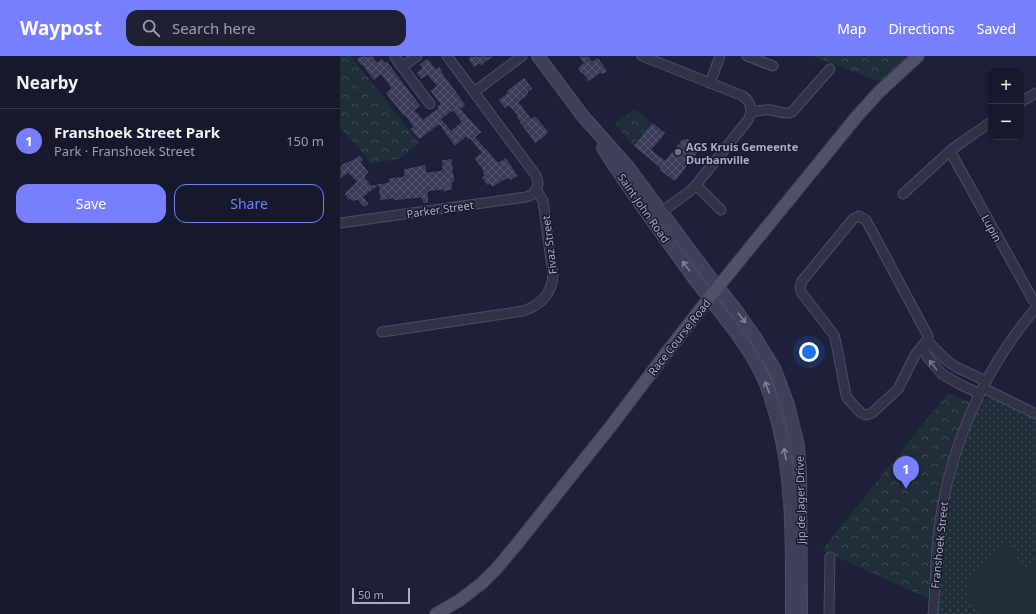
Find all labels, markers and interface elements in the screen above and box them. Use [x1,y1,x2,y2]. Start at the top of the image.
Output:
search box [126,10,406,46]
text: Waypost [20,15,102,41]
icon: search [140,17,162,39]
text: Search here [172,18,255,38]
text: Map [837,19,866,38]
text: Directions [888,19,955,38]
text: Saved [977,19,1016,38]
map controls [988,68,1024,140]
button: + [988,68,1024,104]
text: Nearby [16,71,78,94]
button: − [988,104,1024,140]
text: Franshoek Street Park [54,122,220,142]
text: 1 [25,132,33,150]
text: 150 m [286,132,324,150]
place label: AGS Kruis Gemeente Durbanville [686,139,799,167]
text: Park · Franshoek Street [54,142,195,160]
marker: AGS Kruis Gemeente Durbanville [673,147,683,157]
street label: Saint John Road [615,170,673,246]
button: Save [16,184,166,223]
button: Share [174,184,324,223]
street label: Parker Street [406,197,475,221]
street label: Lupin [978,212,1006,244]
street label: Fivaz Street [538,215,560,275]
one-way arrow [682,261,690,272]
street label: Race Course Road [644,296,714,378]
one-way arrow [737,312,746,323]
your location [799,342,819,362]
one-way arrow [929,359,938,370]
one-way arrow [762,381,770,393]
one-way arrow [781,448,789,461]
street label: Jip de Jager Drive [792,456,808,545]
pin: 1 [893,456,919,489]
street label: Franshoek Street [927,501,951,589]
scale bar [352,586,410,605]
text: 50 m [358,587,384,602]

